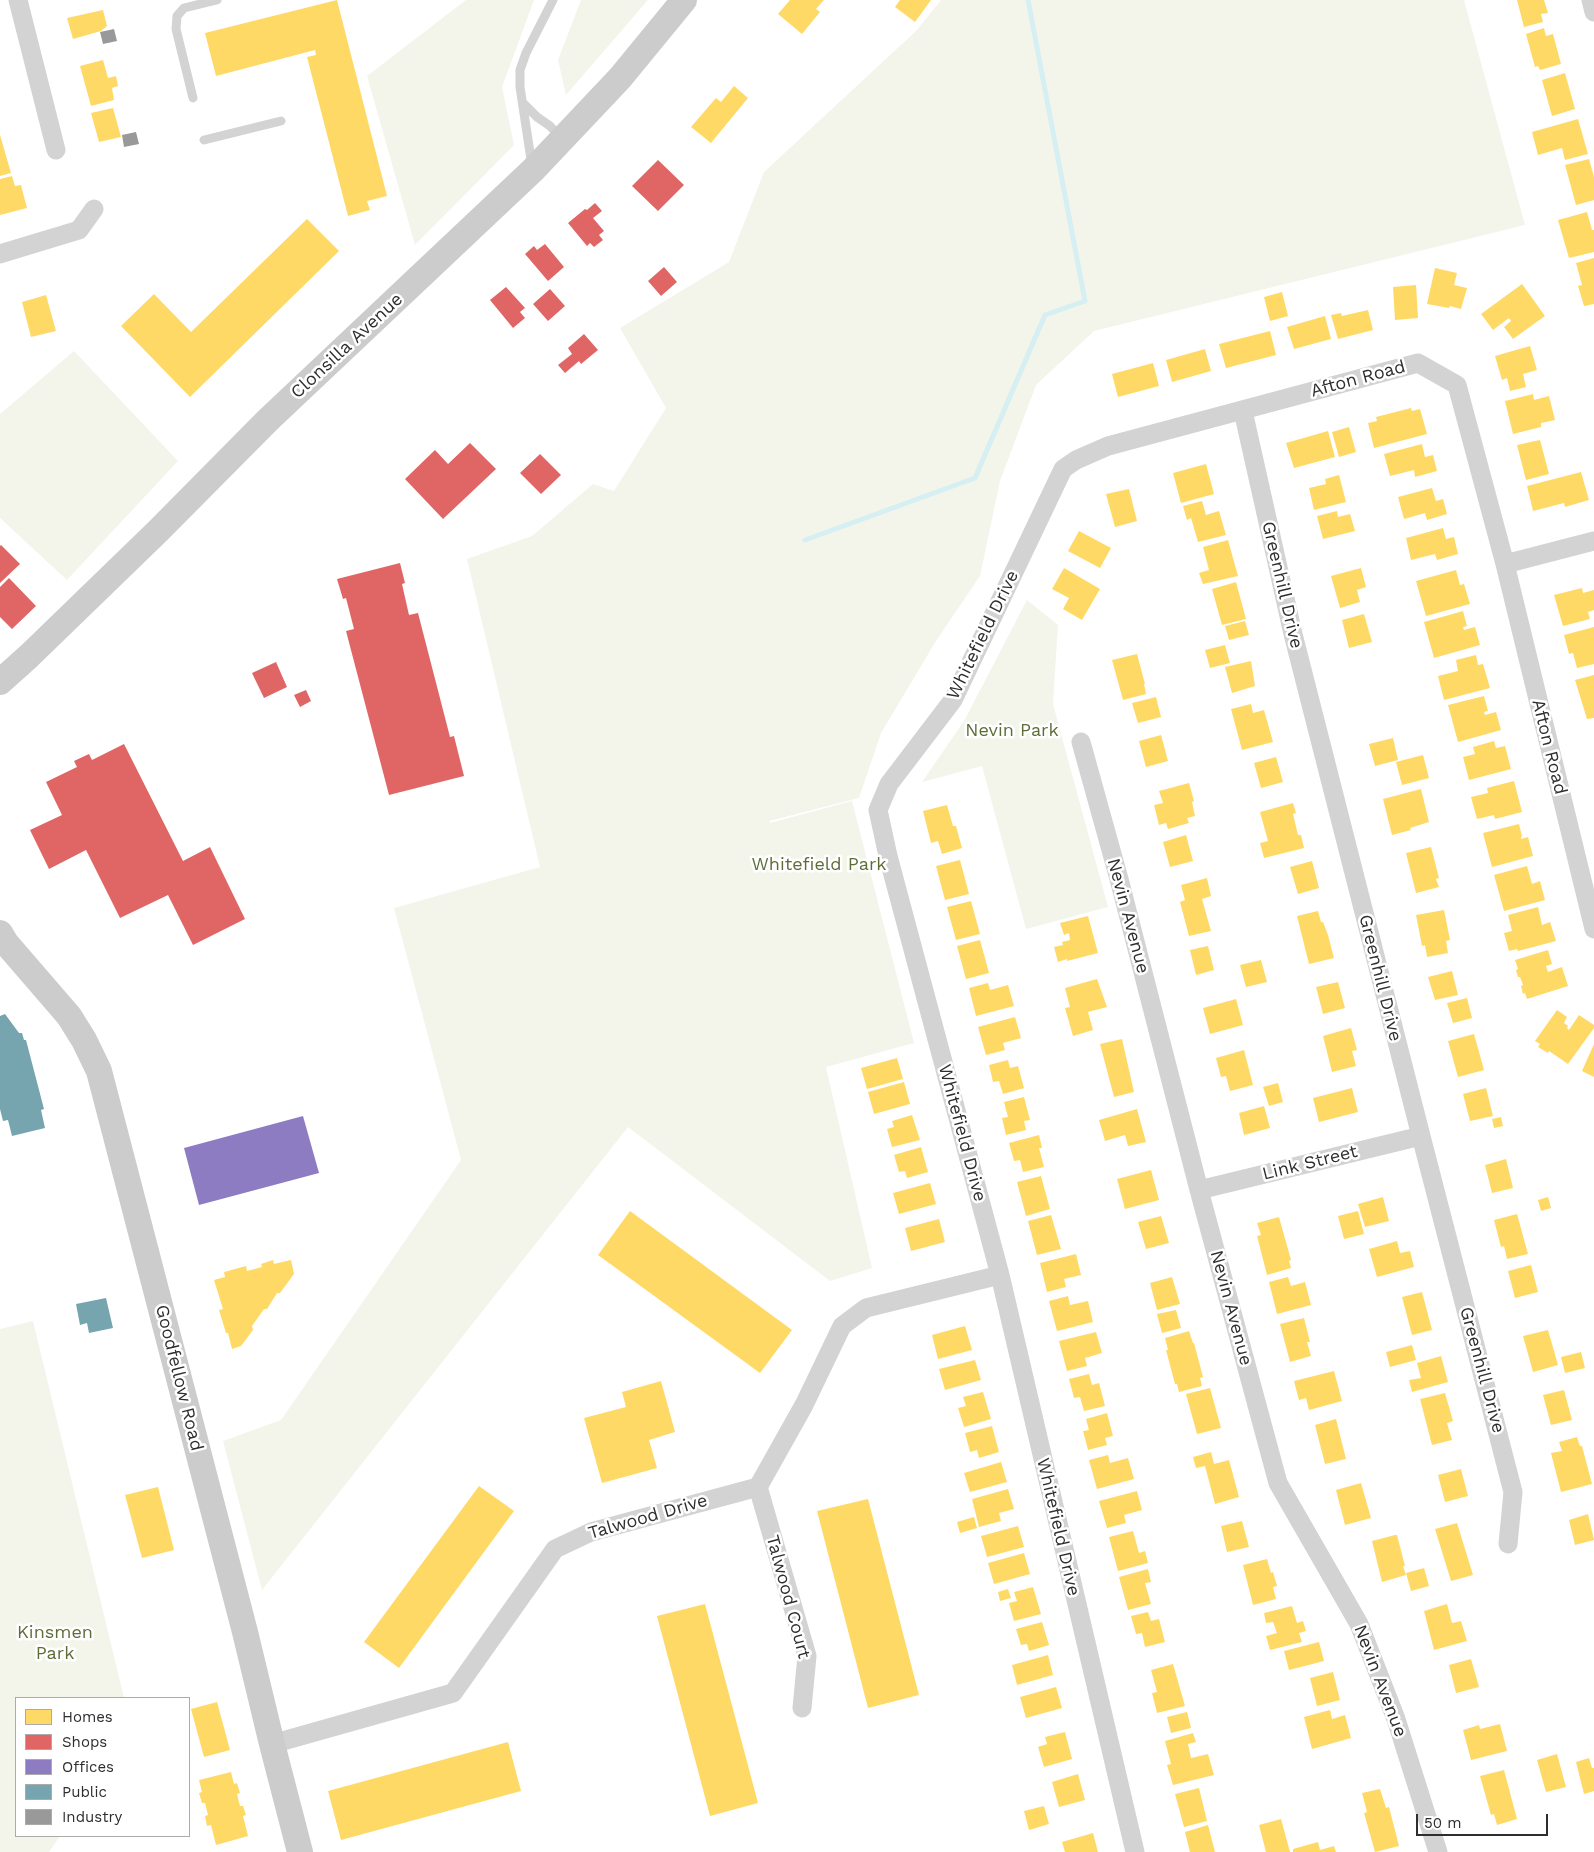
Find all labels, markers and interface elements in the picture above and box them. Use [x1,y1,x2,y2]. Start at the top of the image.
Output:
street label: Clonsilla Avenue [287,289,407,403]
street label: Afton Road [1308,356,1408,402]
street label: Greenhill Drive [1257,519,1307,651]
street label: Whitefield Drive [942,567,1024,703]
street label: Afton Road [1527,697,1571,797]
park label: Nevin Park [965,720,1059,742]
park label: Whitefield Park [752,854,886,876]
street label: Nevin Avenue [1102,856,1154,976]
street label: Greenhill Drive [1354,912,1406,1044]
street label: Whitefield Drive [933,1062,991,1204]
street label: Link Street [1260,1141,1360,1185]
street label: Nevin Avenue [1205,1248,1257,1368]
street label: Goodfellow Road [150,1303,208,1453]
street label: Greenhill Drive [1455,1304,1509,1436]
street label: Whitefield Drive [1032,1456,1084,1598]
street label: Talwood Drive [586,1490,710,1544]
street label: Talwood Court [761,1533,815,1661]
park label: Kinsmen Park [17,1622,93,1665]
street label: Nevin Avenue [1349,1622,1411,1740]
legend [15,1697,190,1837]
text: Homes [62,1708,113,1726]
text: Shops [62,1733,107,1751]
text: Offices [62,1758,114,1776]
text: Public [62,1783,107,1801]
scale bar [1419,1804,1552,1836]
text: Industry [62,1808,122,1826]
text: 50 m [1424,1814,1461,1832]

